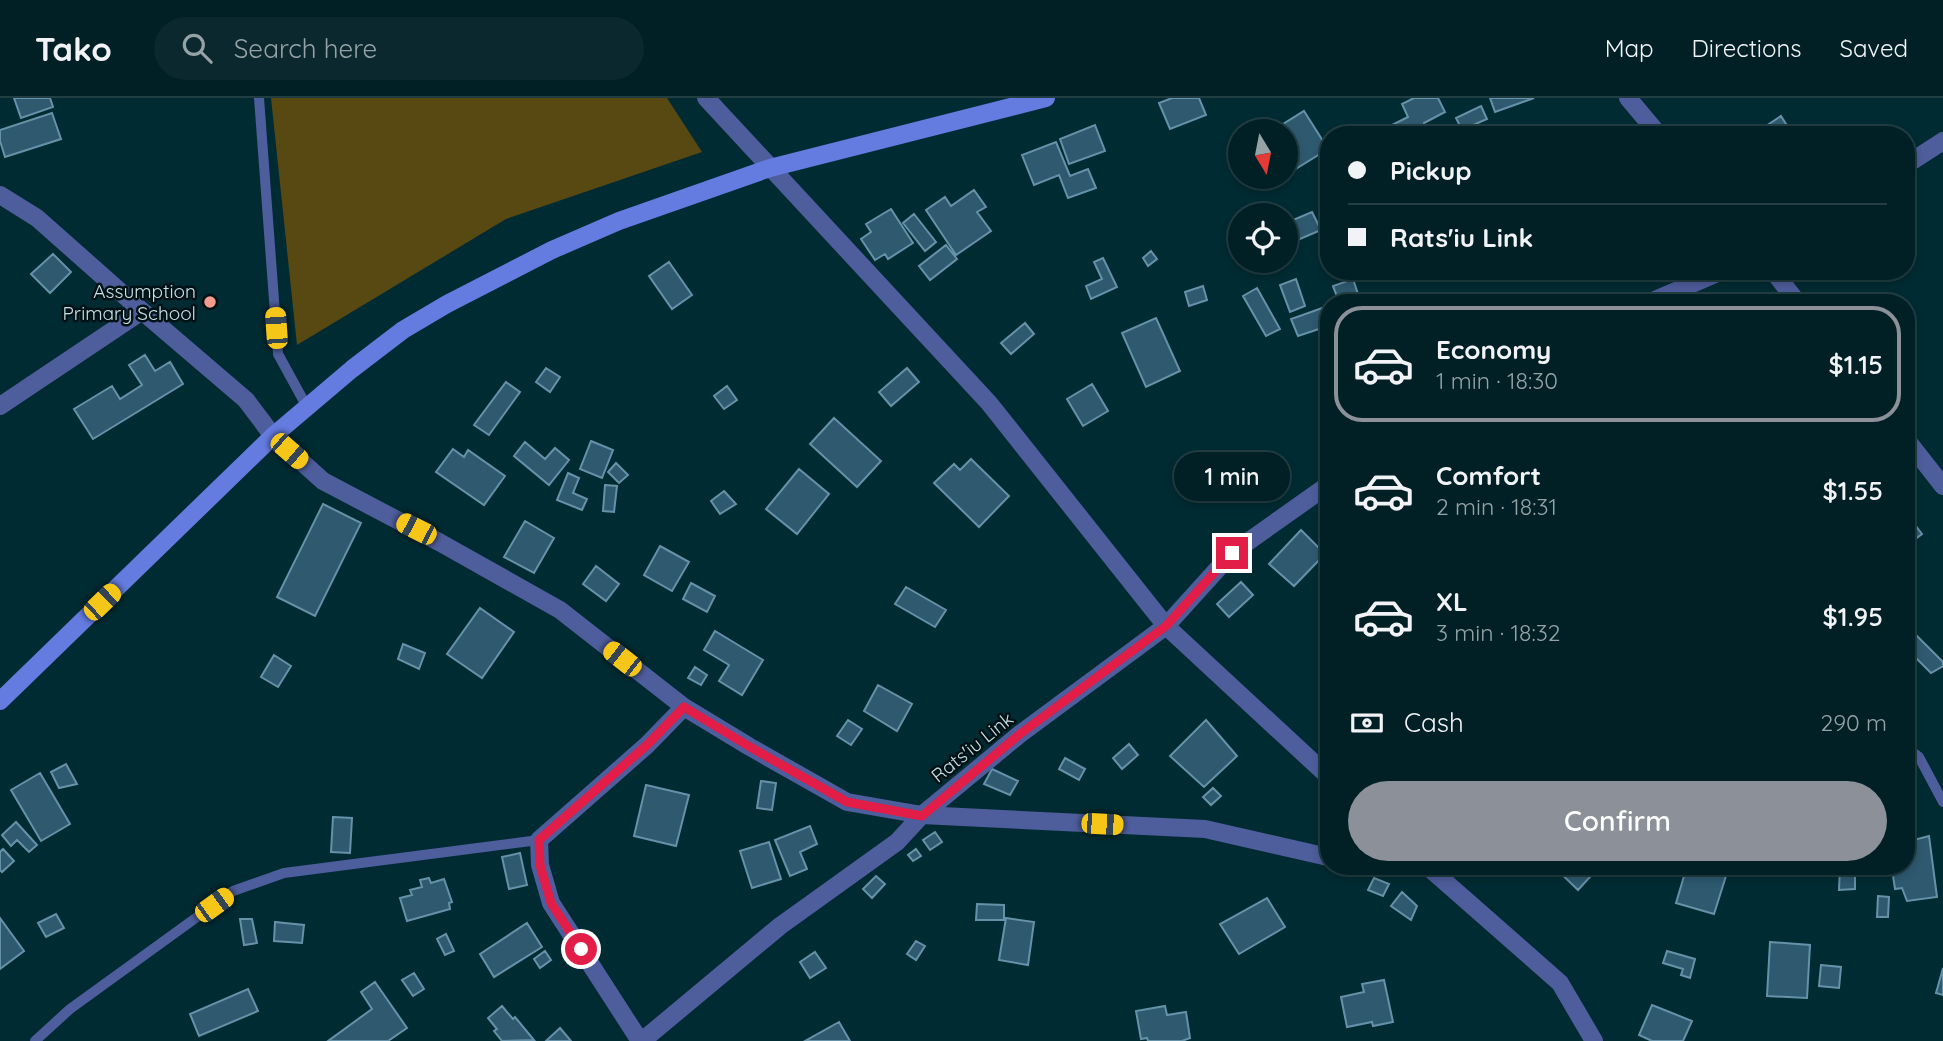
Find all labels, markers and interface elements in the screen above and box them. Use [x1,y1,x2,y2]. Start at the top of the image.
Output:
search box [154,17,644,80]
text: Tako [35,28,112,69]
icon: search [178,29,216,67]
text: Search here [234,32,377,65]
text: Map [1605,33,1654,63]
text: Directions [1692,33,1802,63]
text: Saved [1840,33,1908,63]
north arrow [1228,119,1298,189]
map controls [1228,119,1298,273]
text: Pickup [1390,154,1472,187]
button: locate [1228,203,1298,273]
text: Rats'iu Link [1390,221,1533,254]
place label: Assumption Primary School [63,279,196,325]
marker: Assumption Primary School [202,294,218,310]
car [265,306,288,350]
icon: car [1352,333,1415,396]
text: Economy [1436,333,1551,366]
text: $1.15 [1829,348,1883,381]
text: 1 min · 18:30 [1436,366,1558,395]
car [267,429,312,473]
callout: 1 min [1174,452,1290,500]
icon: car [1352,459,1415,522]
text: Comfort [1436,459,1541,492]
text: 1 min [1204,462,1260,491]
text: $1.55 [1823,474,1883,507]
text: 2 min · 18:31 [1436,492,1557,521]
car [393,510,440,548]
route end [1216,537,1248,569]
car [80,580,125,624]
icon: car [1352,585,1415,648]
text: XL [1436,585,1468,618]
text: $1.95 [1823,600,1883,633]
text: 3 min · 18:32 [1436,618,1561,647]
car [599,638,646,680]
icon: cash [1348,704,1386,742]
street label: Rats'iu Link [926,706,1018,788]
text: Cash [1404,706,1464,739]
text: 290 m [1820,708,1887,737]
button: Confirm [1348,781,1887,861]
car [1081,812,1124,836]
car [191,884,238,926]
route start [565,933,597,965]

